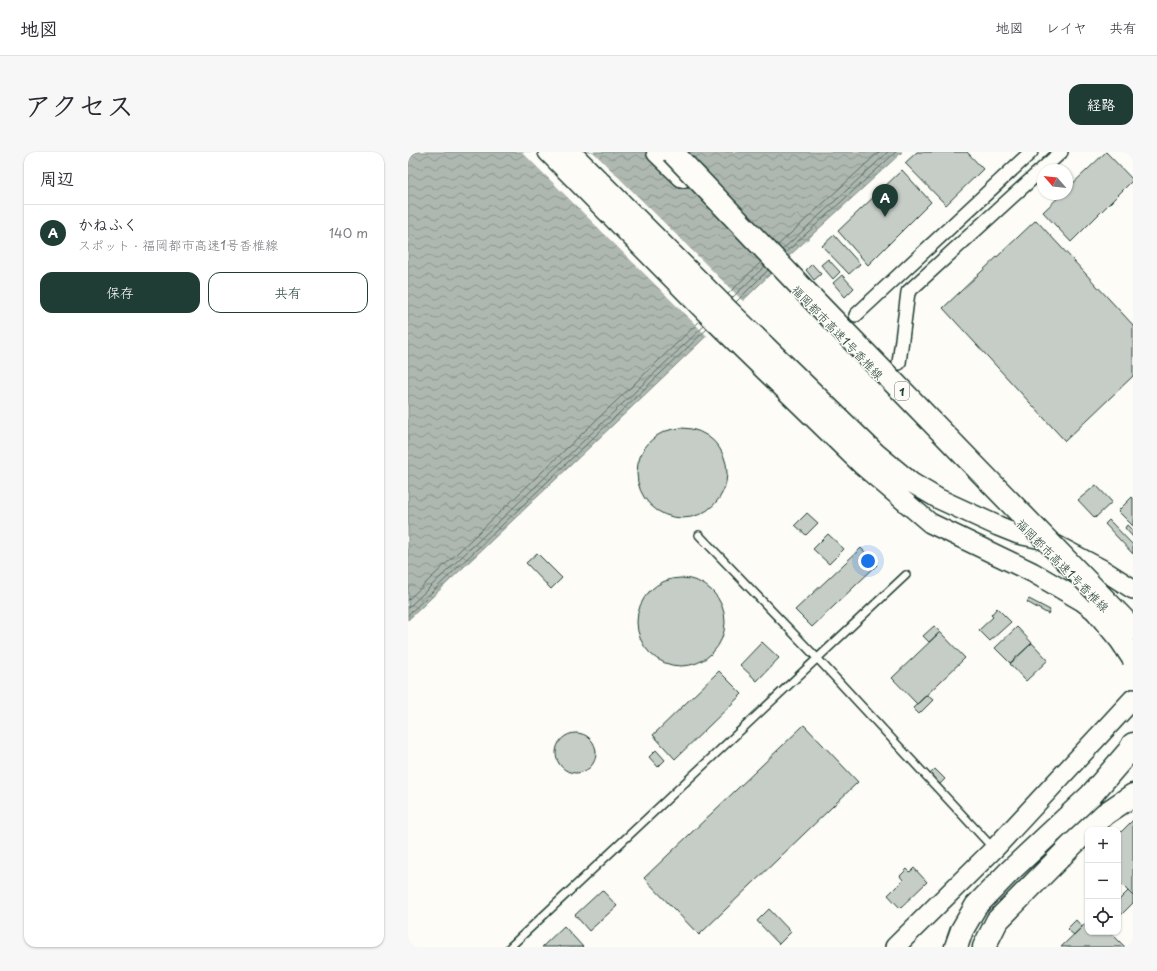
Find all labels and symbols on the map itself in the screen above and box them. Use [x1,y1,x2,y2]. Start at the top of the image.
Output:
north arrow [1037,164,1073,200]
pin: A [872,184,898,217]
street label: 福岡都市高速1号香椎線 [788,281,888,383]
road number: 1 [895,382,909,400]
street label: 福岡都市高速1号香椎線 [1012,514,1114,616]
your location [858,551,878,571]

